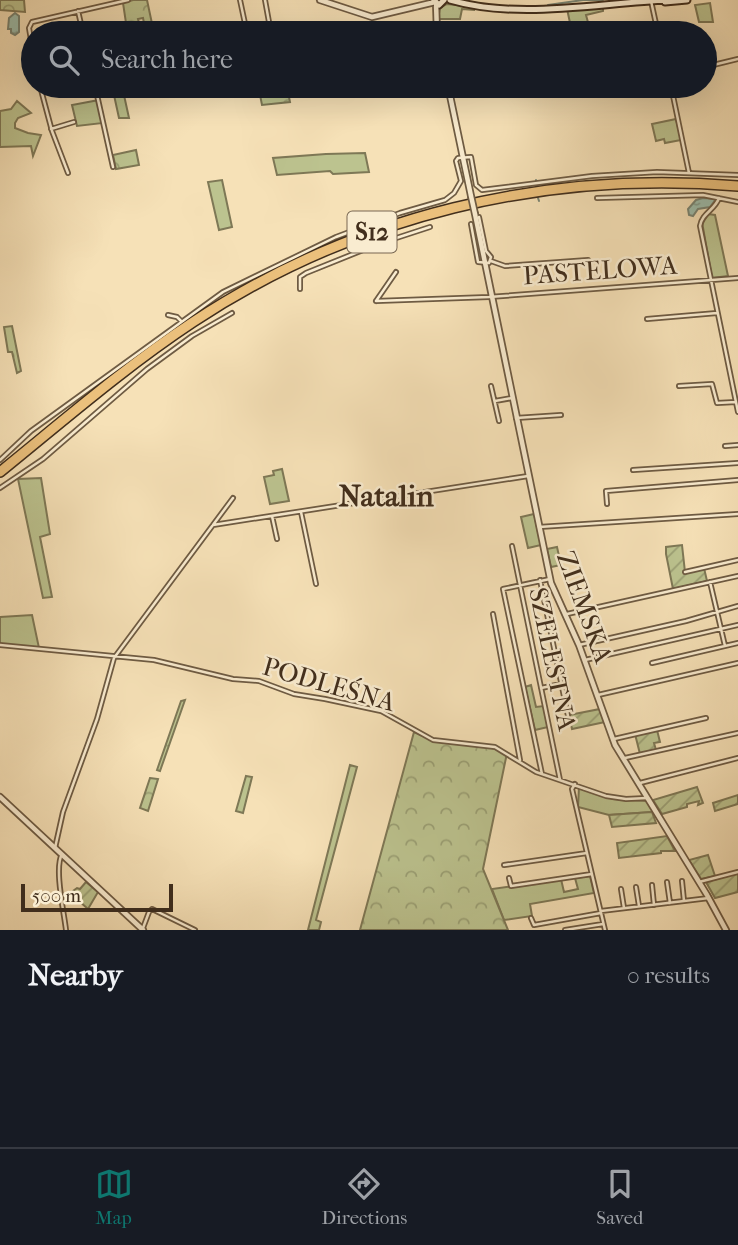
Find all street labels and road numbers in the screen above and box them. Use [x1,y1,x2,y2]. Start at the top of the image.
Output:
road number: S12 [348,212,396,253]
street label: PASTELOWA [522,250,679,291]
street label: ZIEMSKA [550,547,619,668]
street label: SZELESTNA [522,585,583,735]
street label: PODLEŚNA [259,650,400,719]

